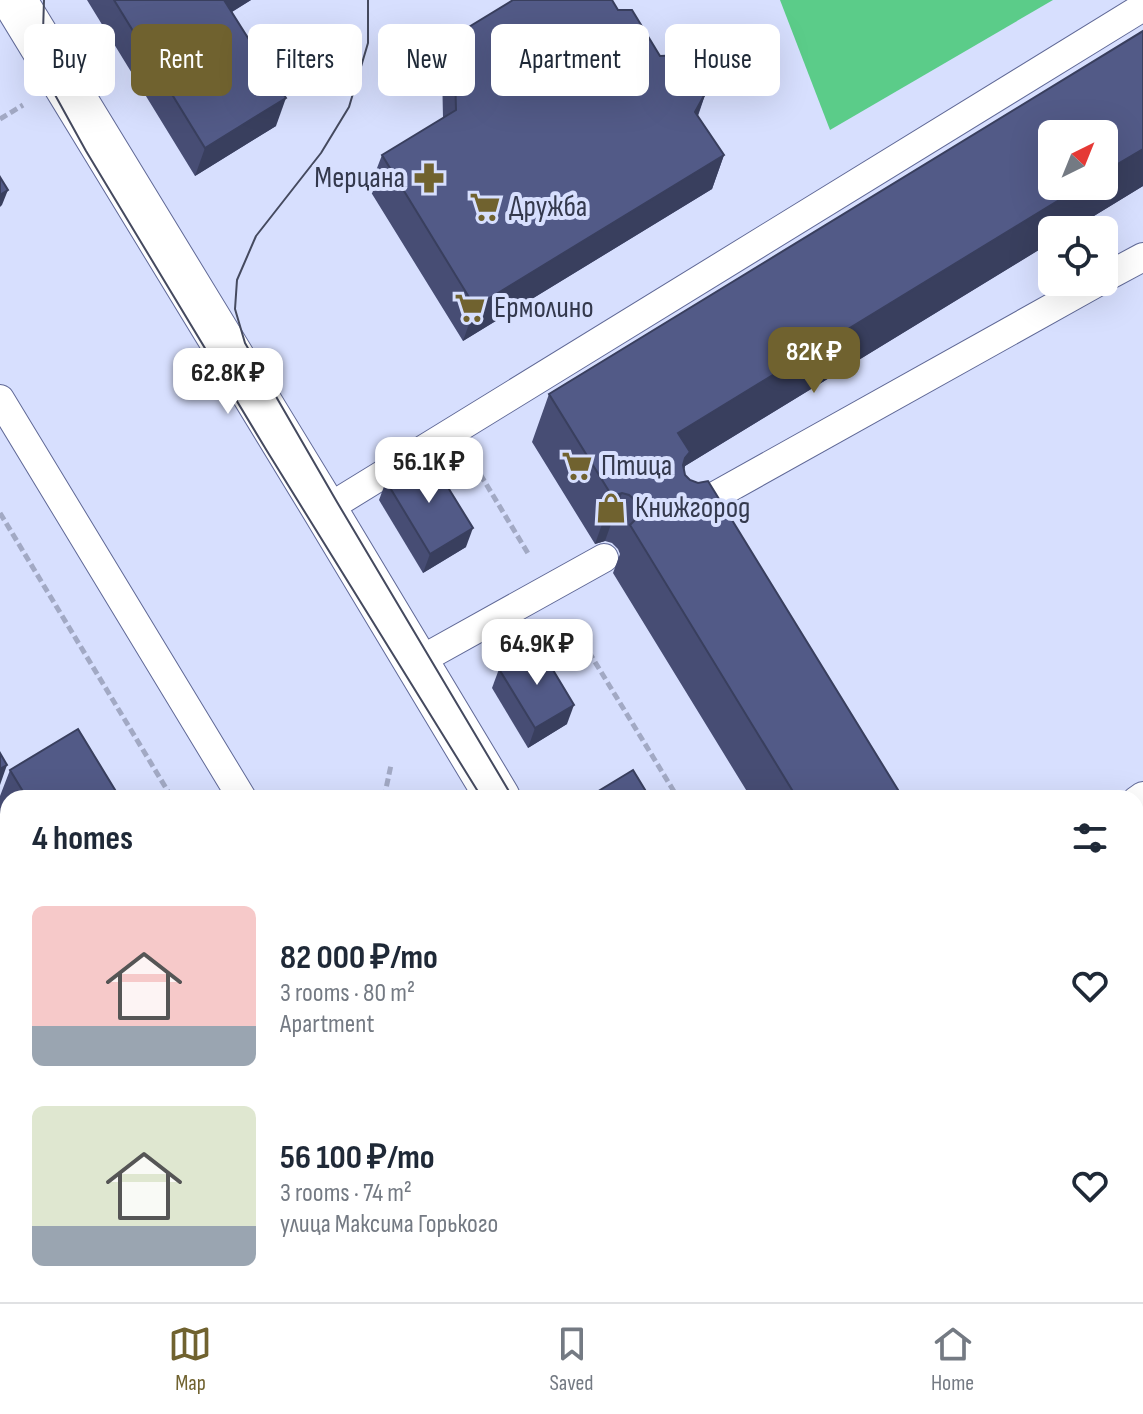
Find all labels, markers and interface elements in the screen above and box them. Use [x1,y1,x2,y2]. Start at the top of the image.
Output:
chip: Buy [24,24,115,96]
chip: Rent [131,24,232,96]
chip: Filters [248,24,362,96]
chip: New [378,24,475,96]
chip: Apartment [491,24,649,96]
chip: House [665,24,780,96]
north arrow [1038,120,1118,200]
map controls [1038,120,1118,296]
place label: Мерцана [314,160,405,196]
pharmacy icon: Мерцана [412,161,446,195]
place label: Дружба [509,189,587,225]
supermarket icon: Дружба [468,190,502,224]
button: locate [1038,216,1118,296]
place label: Ермолино [494,290,594,326]
supermarket icon: Ермолино [453,291,487,325]
pin: 82K ₽ [758,327,870,395]
text: 82K ₽ [786,337,842,368]
pin: 62.8K ₽ [154,348,302,416]
text: 62.8K ₽ [191,358,265,389]
pin: 56.1K ₽ [355,437,503,505]
text: 56.1K ₽ [393,447,465,478]
place label: Птица [601,448,672,484]
supermarket icon: Птица [560,449,594,483]
place label: Книжгород [635,490,751,526]
shop icon: Книжгород [594,491,628,525]
pin: 64.9K ₽ [463,619,611,687]
text: 64.9K ₽ [500,629,574,660]
icon: filters [1068,816,1112,860]
text: 4 homes [32,818,133,859]
text: 82 000 ₽/mo [280,937,438,978]
icon: home [96,938,192,1034]
icon: heart [1068,964,1112,1008]
text: 3 rooms · 80 m² [280,978,415,1009]
text: Apartment [280,1009,374,1040]
text: 56 100 ₽/mo [280,1137,435,1178]
icon: home [96,1138,192,1234]
icon: heart [1068,1164,1112,1208]
text: 3 rooms · 74 m² [280,1178,412,1209]
text: улица Максима Горького [280,1209,498,1240]
tab: Map [168,1322,212,1397]
tab: Saved [549,1322,594,1397]
tab: Home [931,1322,975,1397]

